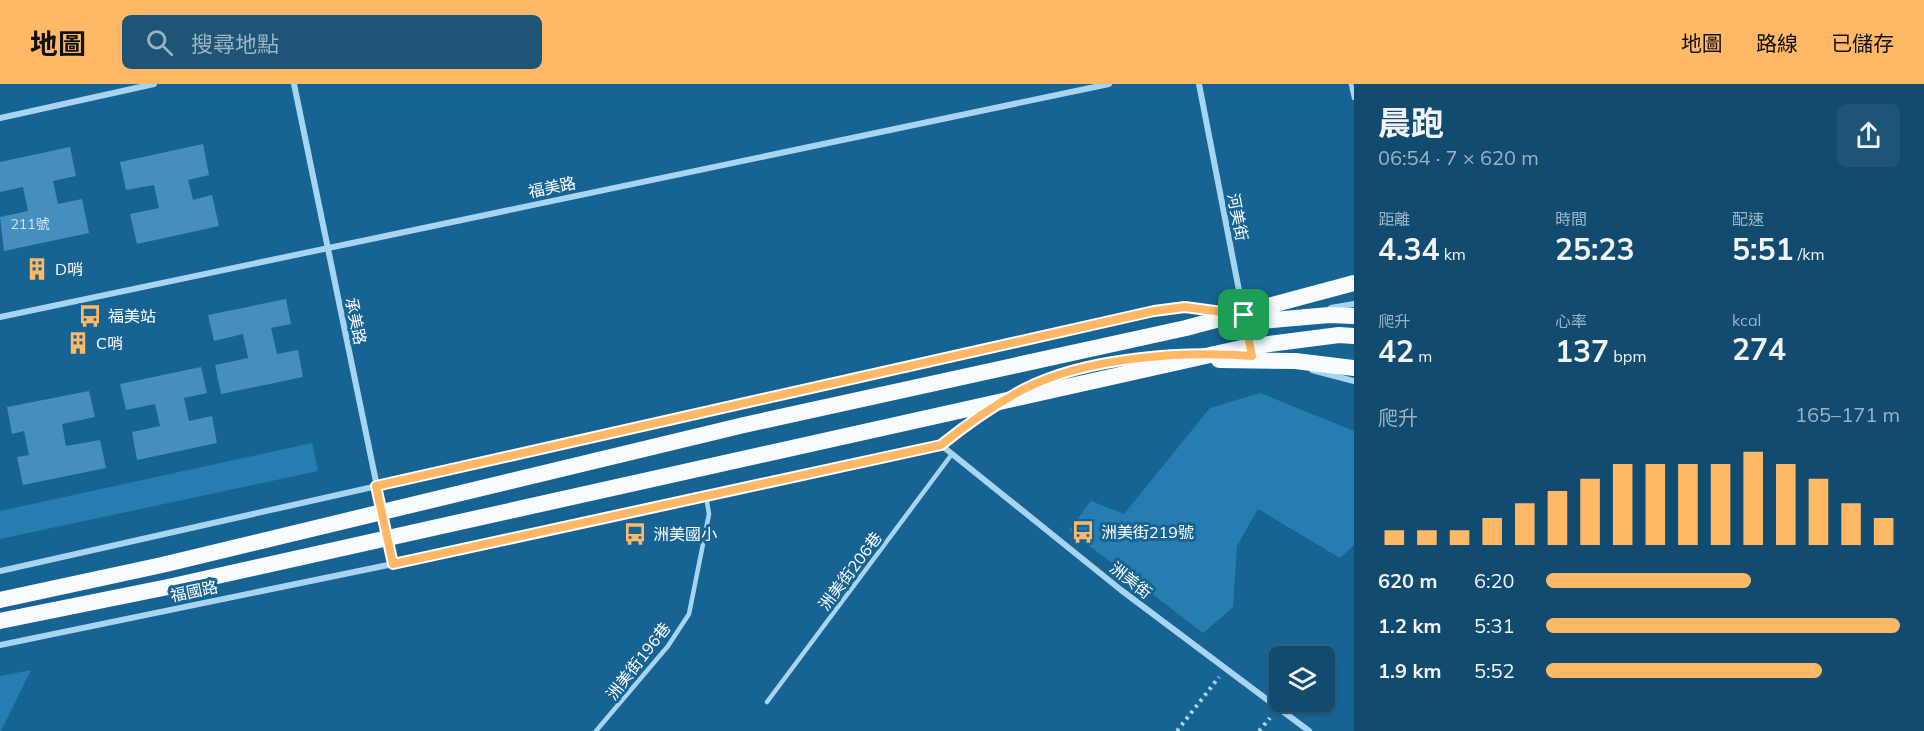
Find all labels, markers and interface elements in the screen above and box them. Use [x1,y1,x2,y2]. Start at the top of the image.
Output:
search box [122,15,542,69]
text: 地圖 [30,26,86,61]
icon: search [143,26,176,59]
text: 搜尋地點 [191,30,279,58]
text: 地圖 [1681,30,1723,56]
text: 路線 [1756,30,1798,56]
text: 已儲存 [1831,30,1894,56]
text: 晨跑 [1378,102,1444,143]
button: share [1837,104,1900,167]
text: 06:54 · 7 × 620 m [1378,145,1539,170]
street label: 福美路 [526,172,578,202]
street label: 河美街 [1224,192,1252,242]
text: 距離 [1378,209,1410,229]
text: 時間 [1555,209,1587,229]
text: 配速 [1732,209,1764,229]
house number: 211號 [10,215,50,233]
text: 4.34 [1378,230,1439,268]
text: 25:23 [1555,230,1634,268]
text: 5:51 [1732,230,1793,268]
text: km [1439,244,1466,264]
text: /km [1793,244,1824,264]
building icon: D哨 [24,256,50,282]
place label: D哨 [55,259,83,279]
pin [1218,289,1269,340]
street label: 承美路 [341,295,371,347]
icon: arrive [1227,298,1260,331]
bus stop icon: 福美站 [77,303,103,329]
place label: 福美站 [108,306,156,326]
text: kcal [1732,310,1761,330]
text: 爬升 [1378,311,1410,331]
text: 心率 [1555,311,1587,331]
building icon: C哨 [65,330,91,356]
text: 274 [1732,330,1786,368]
text: 42 [1378,332,1414,370]
text: 137 [1555,332,1609,370]
place label: C哨 [96,333,123,353]
text: m [1414,346,1432,366]
text: bpm [1609,346,1646,366]
text: 165–171 m [1795,402,1900,427]
text: 爬升 [1378,405,1418,430]
bus stop icon: 洲美街219號 [1070,519,1096,545]
bus stop icon: 洲美國小 [622,521,648,547]
place label: 洲美街219號 [1101,522,1194,542]
place label: 洲美國小 [653,524,717,544]
street label: 洲美街206巷 [814,528,886,614]
street label: 洲美街 [1106,557,1156,603]
text: 620 m [1378,568,1437,593]
text: 6:20 [1474,568,1515,593]
street label: 福國路 [168,576,220,606]
text: 1.2 km [1378,613,1441,638]
text: 5:31 [1474,613,1515,638]
street label: 洲美街196巷 [602,618,674,704]
map controls [1269,646,1335,712]
button: layers [1269,646,1335,712]
text: 1.9 km [1378,658,1441,683]
text: 5:52 [1474,658,1515,683]

